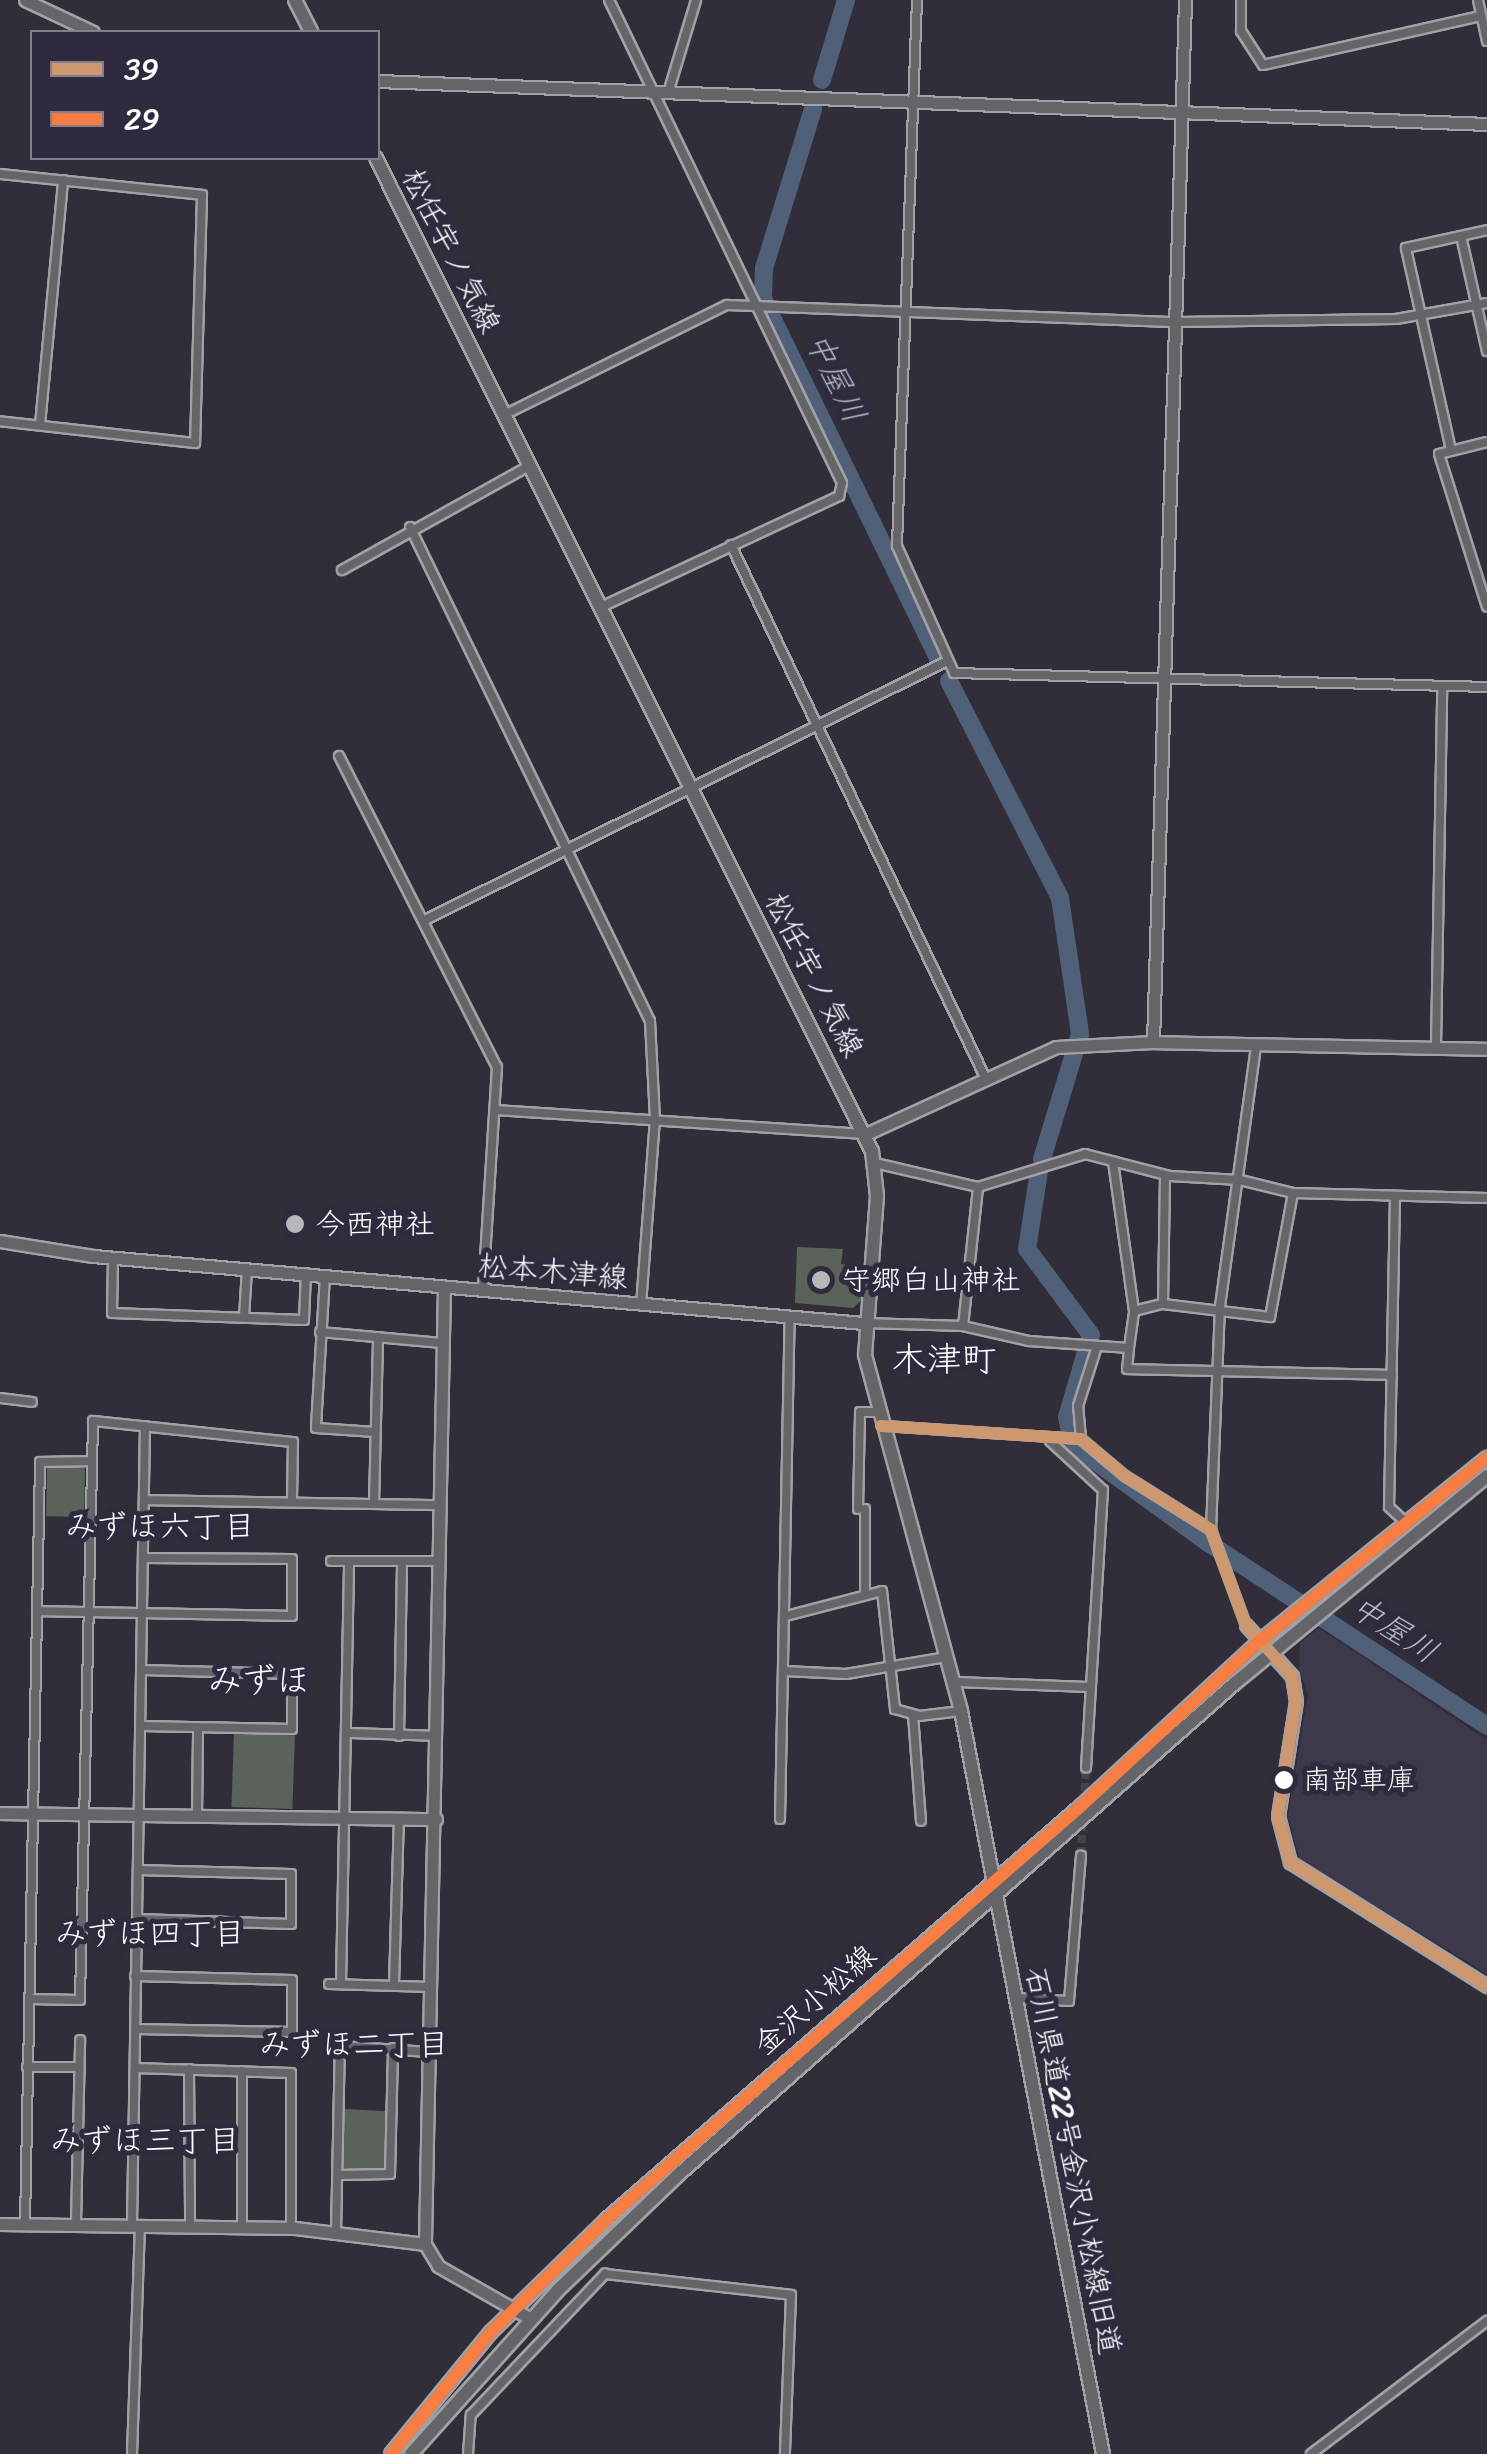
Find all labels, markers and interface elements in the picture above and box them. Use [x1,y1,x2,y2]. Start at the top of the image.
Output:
legend [30,30,380,160]
text: 39 [124,42,159,96]
text: 29 [124,92,160,146]
street label: 松任宇ノ気線 [394,163,508,339]
water label: 中屋川 [797,326,873,430]
street label: 松任宇ノ気線 [757,887,871,1063]
place label: 今西神社 [315,1206,435,1242]
marker: 今西神社 [284,1213,306,1235]
street label: 松本木津線 [477,1248,629,1296]
place label: 守郷白山神社 [841,1262,1021,1298]
marker: 守郷白山神社 [810,1269,832,1291]
district label: 木津町 [892,1338,996,1380]
district label: みずほ六丁目 [64,1508,256,1546]
water label: 中屋川 [1343,1588,1445,1672]
district label: みずほ [207,1659,311,1701]
place label: 南部車庫 [1303,1763,1415,1797]
marker: 南部車庫 [1274,1770,1294,1790]
district label: みずほ四丁目 [54,1915,246,1953]
street label: 金沢小松線 [747,1937,883,2063]
street label: 石川県道22号金沢小松線旧道 [1018,1964,1128,2358]
district label: みずほ二丁目 [258,2026,450,2064]
district label: みずほ三丁目 [49,2122,241,2160]

